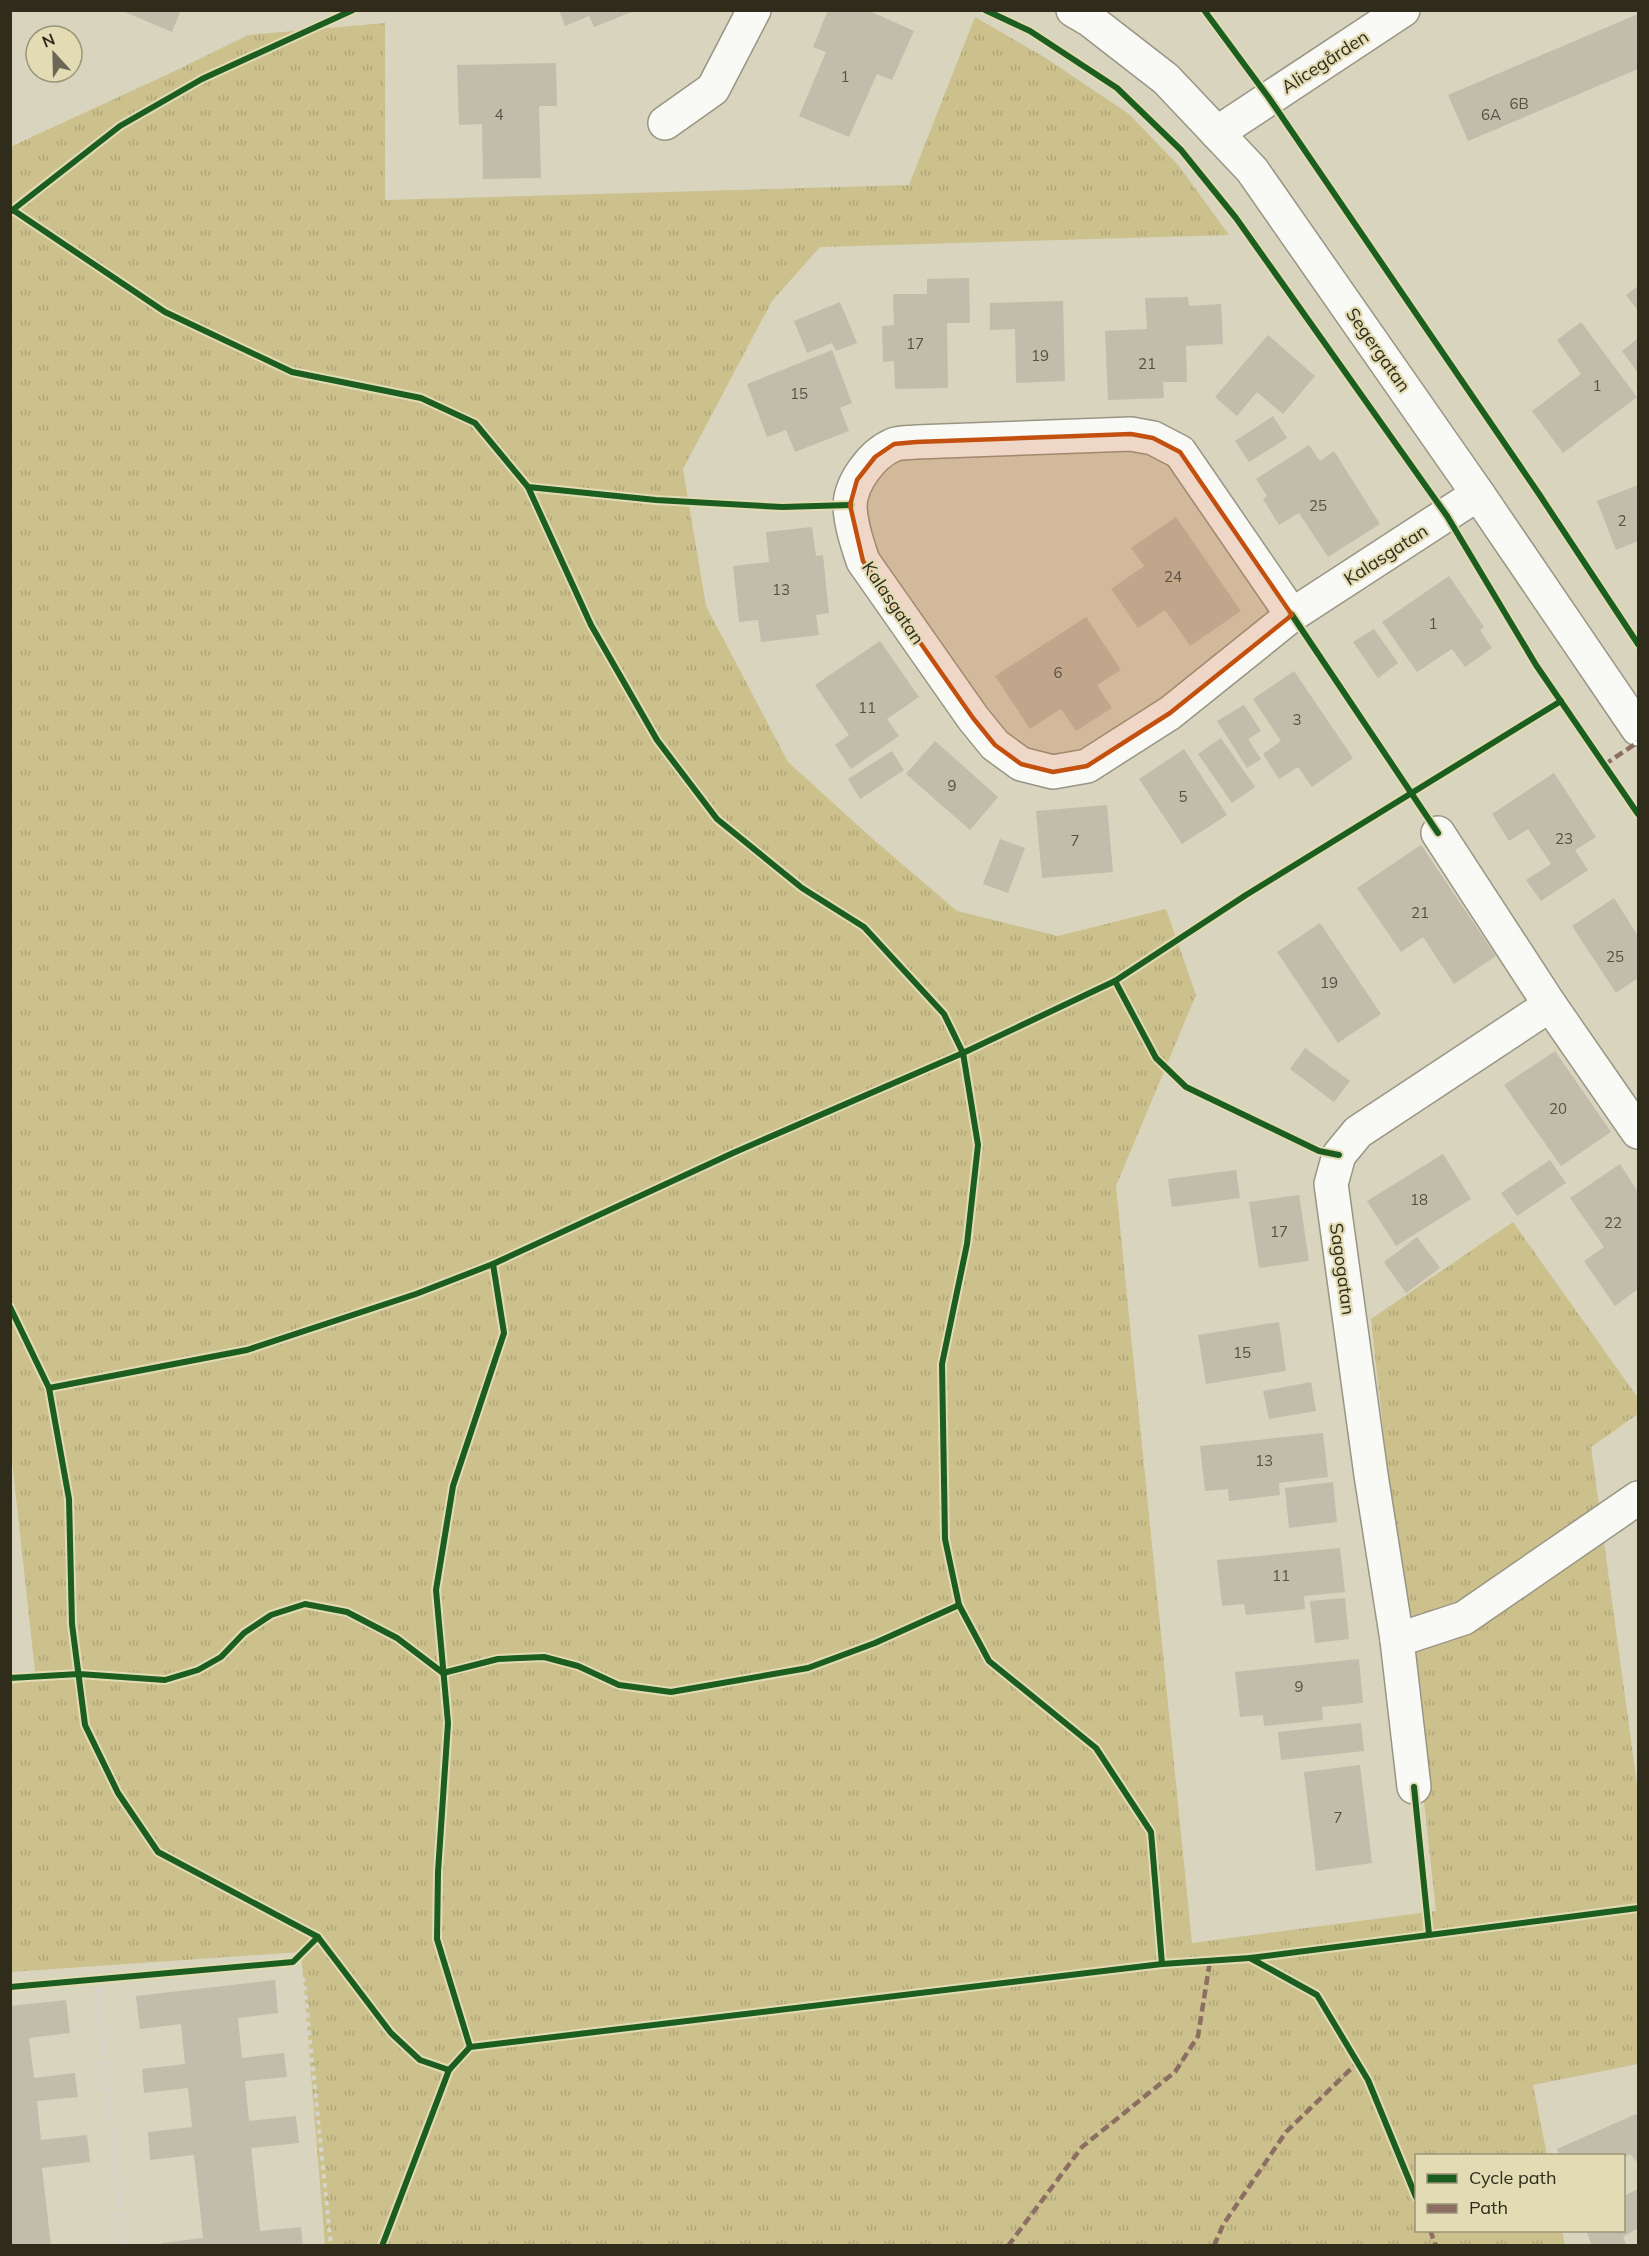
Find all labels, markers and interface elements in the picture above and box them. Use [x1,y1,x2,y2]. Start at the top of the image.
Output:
north arrow [24,24,84,84]
street label: Alicegården [1277,25,1373,98]
text: N [39,29,58,52]
house number: 1 [840,67,850,86]
house number: 6B [1509,94,1529,113]
house number: 4 [494,105,504,124]
house number: 6A [1481,105,1501,124]
street label: Segergatan [1341,303,1416,396]
house number: 17 [906,334,924,353]
house number: 19 [1031,346,1049,365]
house number: 21 [1138,354,1156,373]
house number: 1 [1592,376,1602,395]
house number: 15 [790,384,808,403]
house number: 25 [1309,496,1327,515]
house number: 2 [1617,511,1627,530]
street label: Kalasgatan [1339,519,1432,590]
street label: Kalasgatan [857,557,930,649]
house number: 24 [1164,567,1182,586]
house number: 13 [772,580,790,599]
house number: 1 [1428,614,1438,633]
house number: 6 [1053,663,1063,682]
house number: 11 [858,698,876,717]
house number: 3 [1292,710,1302,729]
house number: 9 [947,776,957,795]
house number: 5 [1178,787,1188,806]
house number: 23 [1555,829,1573,848]
house number: 7 [1070,831,1080,850]
house number: 21 [1411,903,1429,922]
house number: 25 [1606,947,1624,966]
house number: 19 [1320,973,1338,992]
house number: 20 [1549,1099,1567,1118]
house number: 18 [1410,1190,1428,1209]
house number: 22 [1604,1213,1622,1232]
house number: 17 [1270,1222,1288,1241]
street label: Sagogatan [1325,1222,1360,1316]
house number: 15 [1233,1343,1251,1362]
house number: 13 [1255,1451,1273,1470]
house number: 11 [1272,1566,1290,1585]
house number: 9 [1294,1677,1304,1696]
house number: 7 [1333,1808,1343,1827]
legend [1415,2154,1625,2232]
text: Cycle path [1469,2166,1556,2189]
text: Path [1469,2196,1508,2219]

